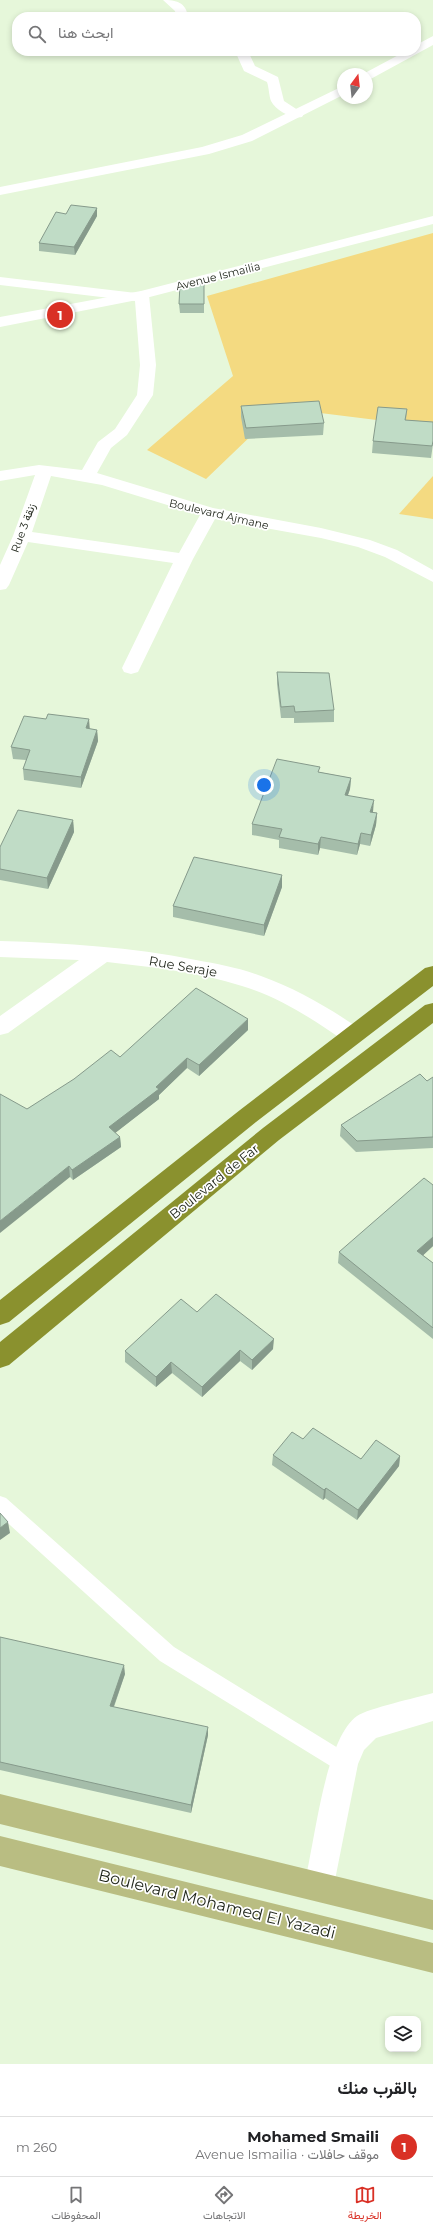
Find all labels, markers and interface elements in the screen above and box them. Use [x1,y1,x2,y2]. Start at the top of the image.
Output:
search box [12,12,421,56]
icon: search [26,23,48,45]
text: ابحث هنا [58,23,113,42]
north arrow [337,68,373,104]
street label: Avenue Ismailia [174,259,262,293]
pin: 1 [47,300,73,330]
street label: Boulevard Ajmane [168,496,271,532]
street label: Rue 3 زنقة [8,501,38,554]
your location [254,775,274,795]
street label: Rue Seraje [148,952,219,980]
street label: Boulevard de Far [166,1140,262,1222]
street label: Boulevard Mohamed El Yazadi [97,1865,337,1943]
map controls [385,2016,421,2052]
button: layers [385,2016,421,2052]
text: بالقرب منك [338,2078,417,2098]
text: Mohamed Smaili [247,2127,379,2146]
text: 260 m [16,2139,57,2155]
text: 1 [401,2139,407,2155]
text: موقف حافلات · Avenue Ismailia [195,2146,379,2162]
tab: المحفوظات [51,2184,101,2225]
tab: الاتجاهات [203,2184,246,2225]
tab: الخريطة [348,2184,382,2225]

